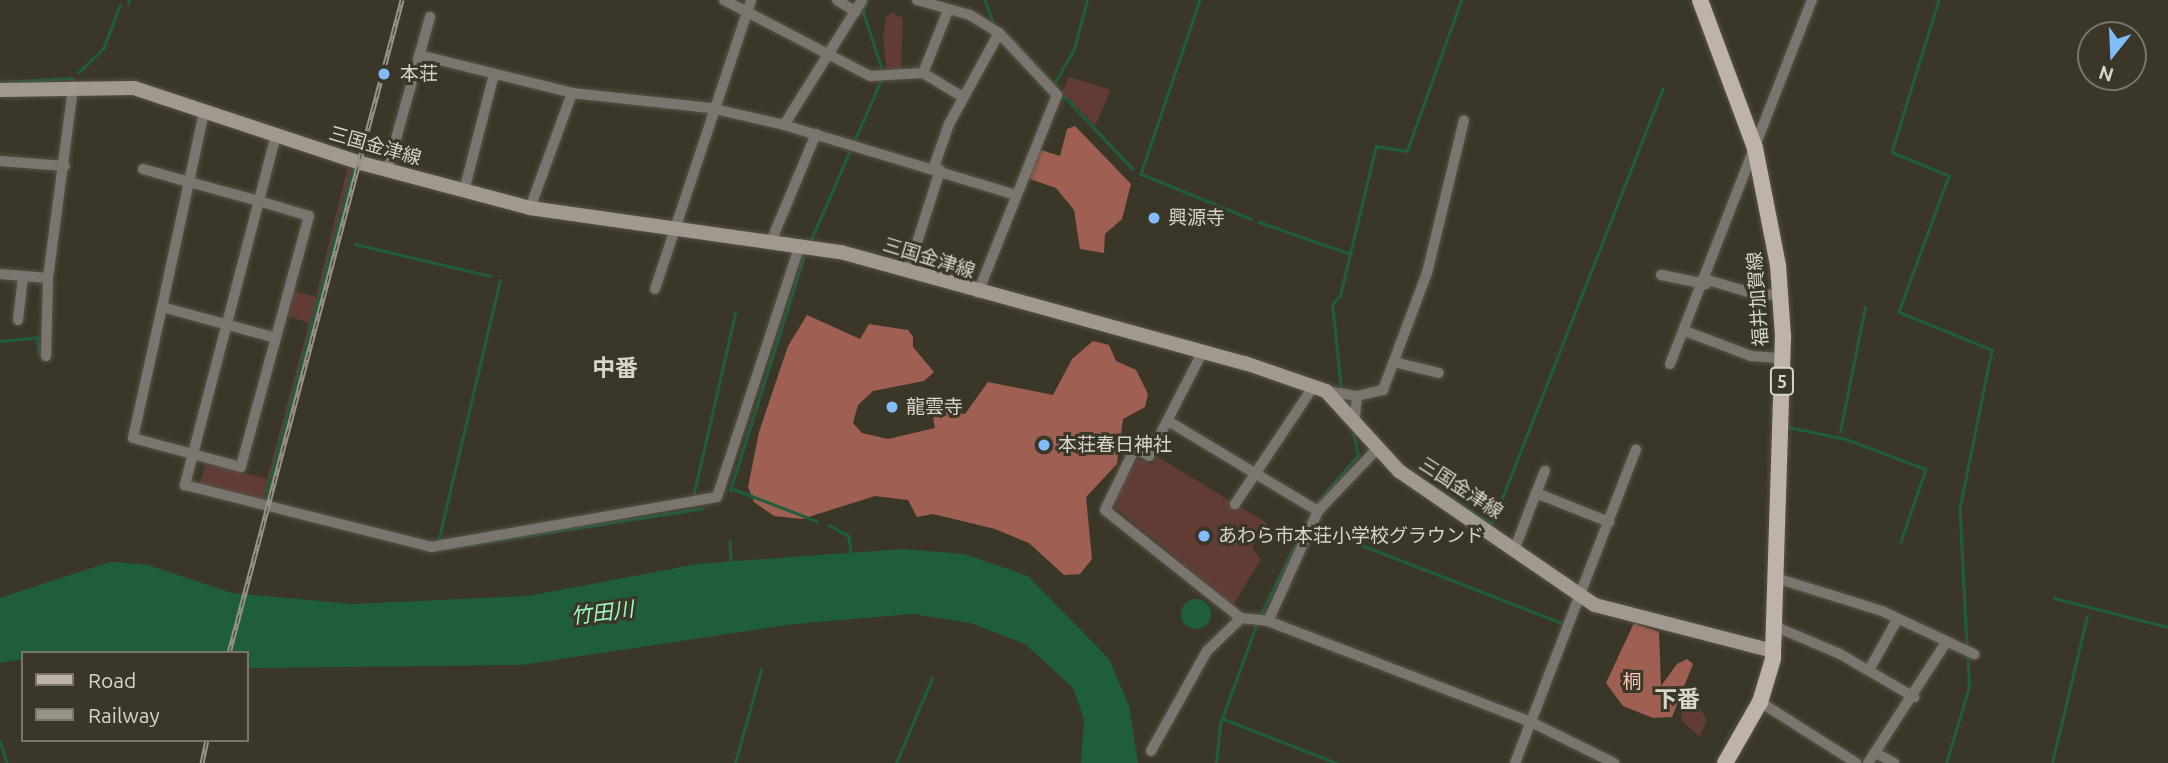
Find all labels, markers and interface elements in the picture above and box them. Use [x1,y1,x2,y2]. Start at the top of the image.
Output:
north arrow [2077,21,2147,91]
text: N [2096,61,2116,87]
place label: 本荘 [400,63,438,85]
marker: 本荘 [374,64,394,84]
street label: 三国金津線 [326,122,424,170]
place label: 興源寺 [1168,207,1225,229]
marker: 興源寺 [1146,210,1162,226]
street label: 三国金津線 [880,233,978,283]
street label: 福井加賀線 [1743,251,1773,347]
district label: 中番 [592,354,638,382]
road number: 5 [1770,366,1794,396]
place label: 龍雲寺 [906,396,963,418]
marker: 龍雲寺 [884,399,900,415]
place label: 本荘春日神社 [1058,434,1172,456]
marker: 本荘春日神社 [1036,437,1052,453]
street label: 三国金津線 [1415,453,1507,523]
place label: あわら市本荘小学校グラウンド [1218,525,1484,547]
marker: あわら市本荘小学校グラウンド [1196,528,1212,544]
water label: 竹田川 [569,596,635,628]
legend [21,651,248,742]
text: Road [88,668,136,692]
park label: 桐 [1623,671,1641,693]
district label: 下番 [1654,685,1700,713]
text: Railway [88,703,160,727]

